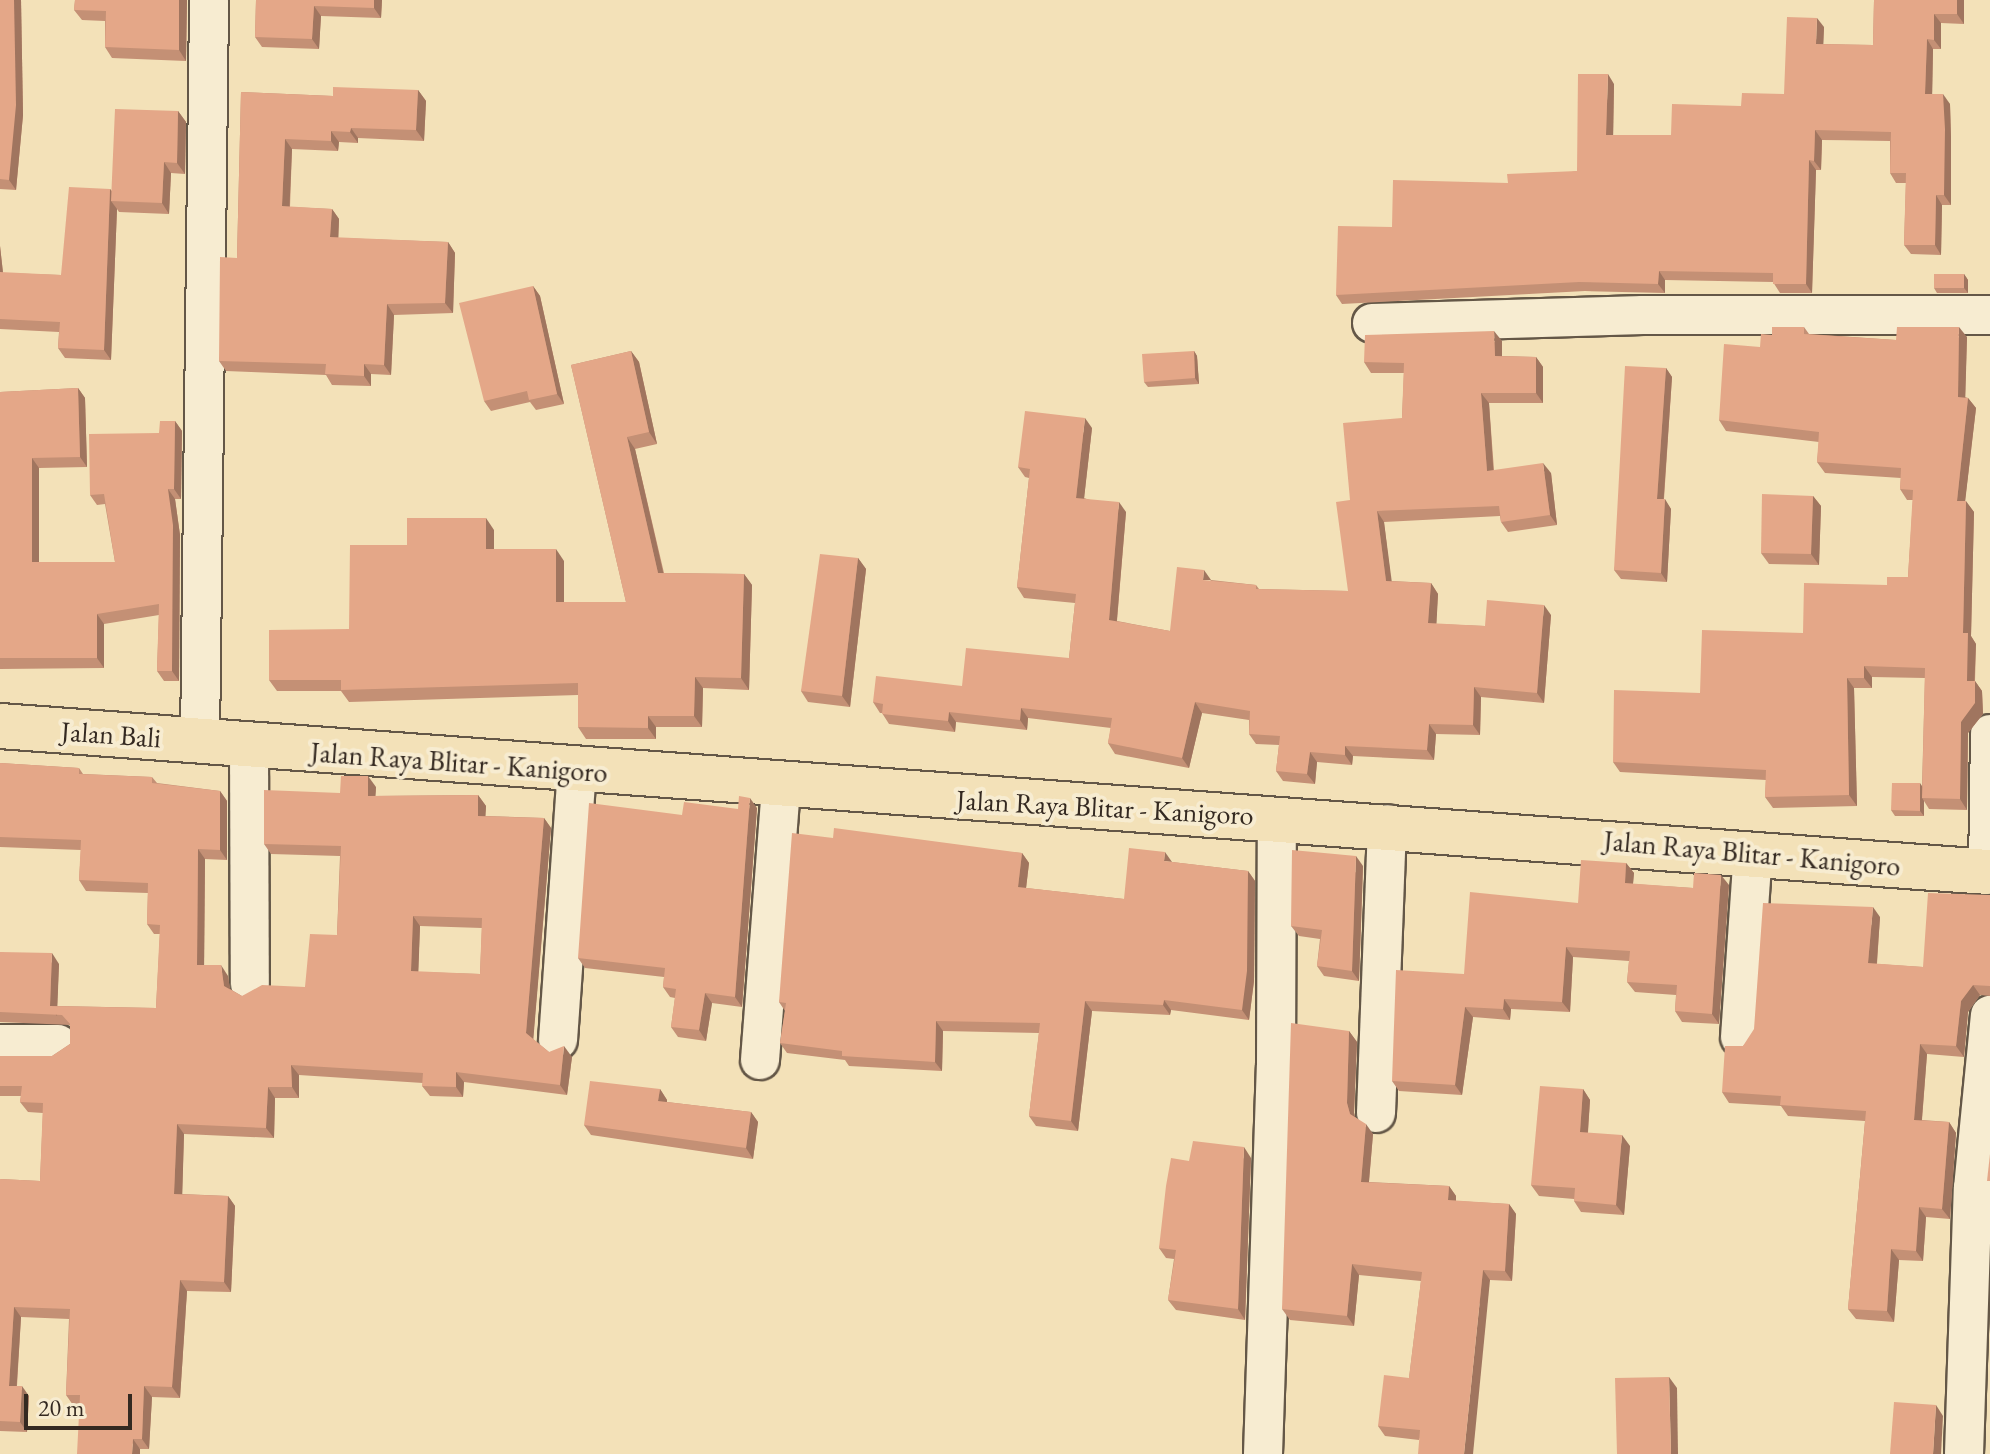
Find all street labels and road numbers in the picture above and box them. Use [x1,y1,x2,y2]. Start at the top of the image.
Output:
street label: Jalan Bali [60,714,162,754]
street label: Jalan Raya Blitar - Kanigoro [309,735,609,789]
street label: Jalan Raya Blitar - Kanigoro [955,782,1255,832]
street label: Jalan Raya Blitar - Kanigoro [1602,823,1902,883]

